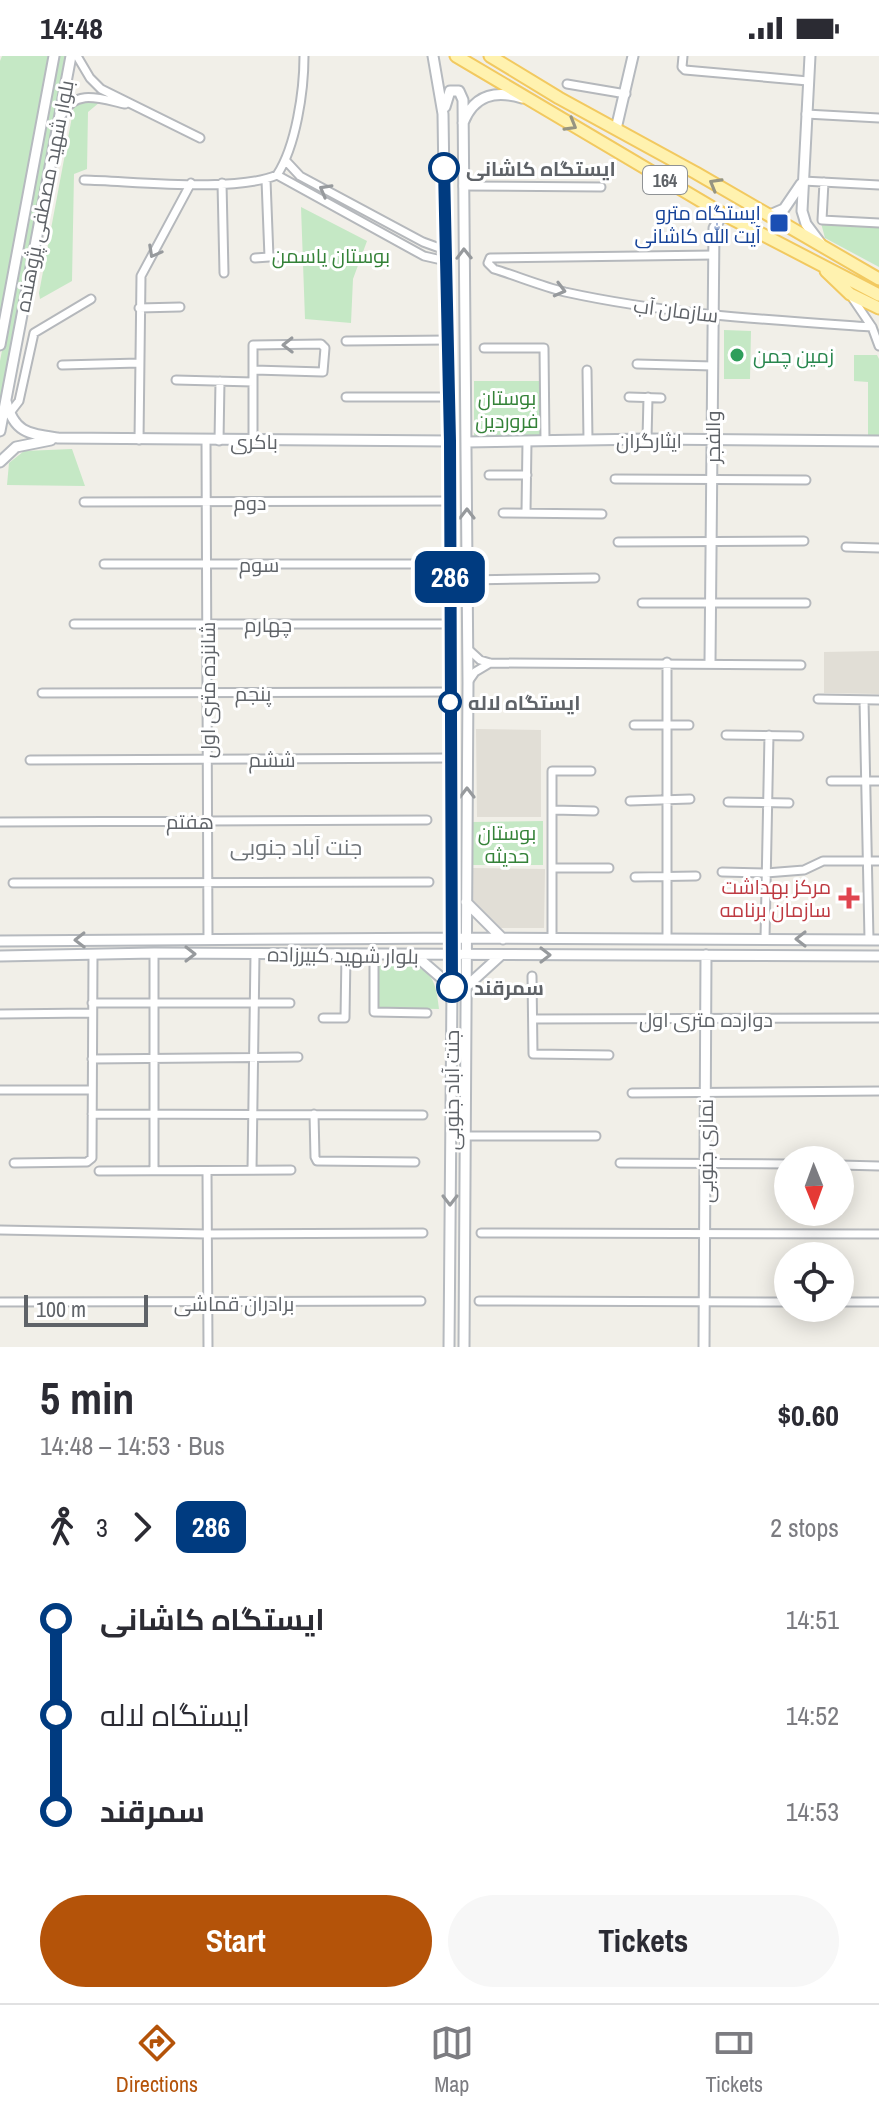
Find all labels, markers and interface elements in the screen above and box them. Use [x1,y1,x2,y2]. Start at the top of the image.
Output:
text: 14:48 [40,8,103,48]
street label: بلوار شهید مصطفی پژوهنده [8,78,80,314]
one-way arrow [562,115,577,131]
marker: ایستگاه کاشانی [429,153,459,183]
place label: ایستگاه کاشانی [466,155,616,182]
road number: 164 [643,166,687,194]
one-way arrow [709,178,724,194]
one-way arrow [320,184,334,200]
place label: ایستگاه مترو آیت الله کاشانی [635,199,762,249]
marker: ایستگاه مترو آیت الله کاشانی [768,212,790,234]
park label: بوستان یاسمن [272,242,390,269]
one-way arrow [148,243,164,257]
one-way arrow [455,247,473,260]
one-way arrow [553,280,567,297]
street label: سازمان آب [632,291,720,329]
one-way arrow [281,336,294,354]
place label: زمین چمن [753,342,834,369]
marker: زمین چمن [728,346,746,364]
park label: بوستان فروردین [475,384,539,434]
street label: والفجر [699,411,726,464]
street label: ایثارگران [616,427,682,454]
street label: باکری [230,428,278,455]
street label: دوم [233,489,267,517]
one-way arrow [458,507,476,520]
street label: سوم [239,551,279,579]
line badge: 286 [404,551,496,603]
text: 286 [431,558,469,596]
street label: چهارم [244,611,292,639]
street label: شانزده متری اول [194,622,221,758]
street label: پنجم [235,680,272,708]
place label: ایستگاه لاله [468,689,580,716]
marker: ایستگاه لاله [439,691,461,713]
street label: ششم [249,746,295,774]
one-way arrow [458,786,476,799]
street label: هفتم [166,808,214,836]
park label: بوستان حدیثه [478,819,536,869]
district label: جنت‌ آباد جنوبی [230,832,362,862]
place label: مرکز بهداشت سازمان برنامه [720,873,831,923]
marker: مرکز بهداشت سازمان برنامه [838,887,860,909]
one-way arrow [794,930,807,948]
one-way arrow [73,931,86,949]
street label: بلوار شهید کبیرزاده [267,940,419,970]
one-way arrow [184,945,197,963]
one-way arrow [539,946,552,964]
marker: سمرقند [437,972,467,1002]
place label: سمرقند [474,974,544,1001]
street label: دوازده متری اول [639,1006,773,1033]
street label: جنت آباد جنوبی [438,1030,465,1150]
street label: نمازی جنوبی [692,1099,719,1203]
north arrow [774,1146,854,1226]
map controls [774,1146,854,1322]
one-way arrow [441,1194,459,1207]
button: locate [774,1242,854,1322]
street label: برادران قماشی [174,1290,294,1317]
scale bar [24,1291,148,1327]
text: 100 m [36,1294,86,1324]
text: 5 min [40,1368,134,1428]
text: $0.60 [777,1395,839,1435]
text: 14:48 – 14:53 · Bus [40,1428,225,1463]
icon: walk [40,1505,84,1549]
icon: forward [120,1505,164,1549]
text: 286 [192,1508,230,1546]
text: 3 [96,1510,108,1545]
text: 2 stops [770,1510,839,1545]
text: ایستگاه کاشانی [100,1599,325,1639]
text: 14:51 [786,1602,839,1637]
text: ایستگاه لاله [100,1695,250,1735]
text: 14:52 [786,1698,839,1733]
text: سمرقند [100,1791,205,1831]
text: 14:53 [786,1794,839,1829]
button: Start [40,1895,432,1987]
button: Tickets [448,1895,839,1987]
tab: Directions [116,2021,198,2099]
tab: Map [430,2021,474,2099]
tab: Tickets [705,2021,763,2099]

